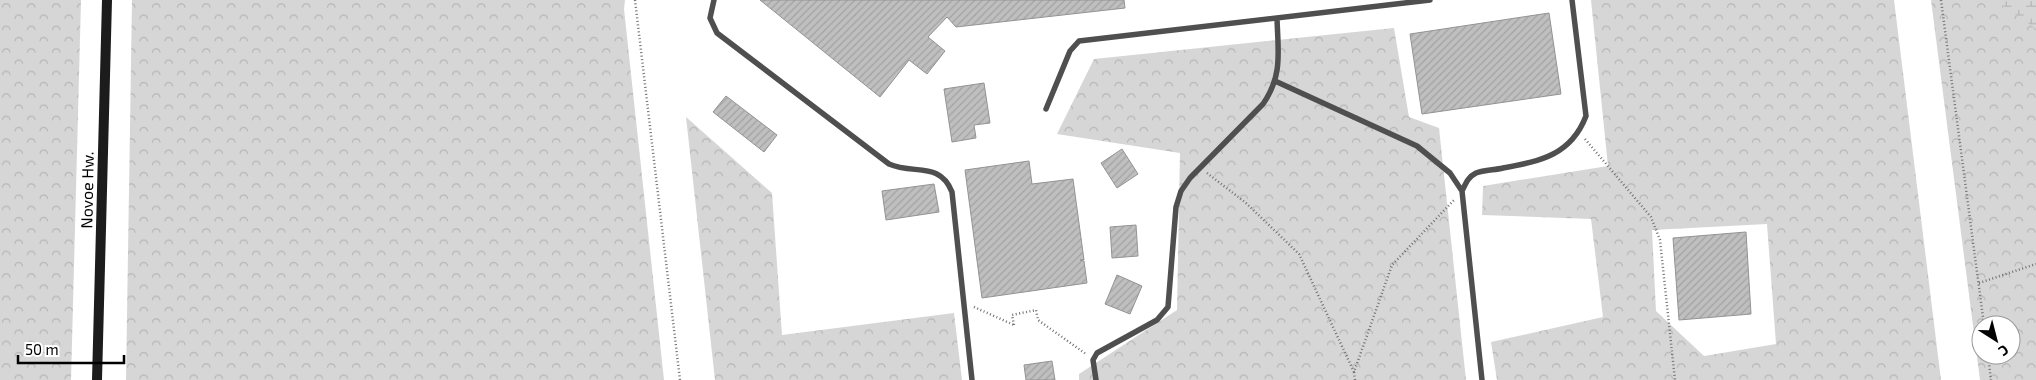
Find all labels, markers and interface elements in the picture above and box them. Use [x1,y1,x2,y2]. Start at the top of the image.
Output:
street label: Novoe Hw. [76,151,97,229]
north arrow [1971,315,2021,365]
scale bar [18,332,124,364]
text: 50 m [25,340,59,358]
text: С [1996,342,2012,360]

